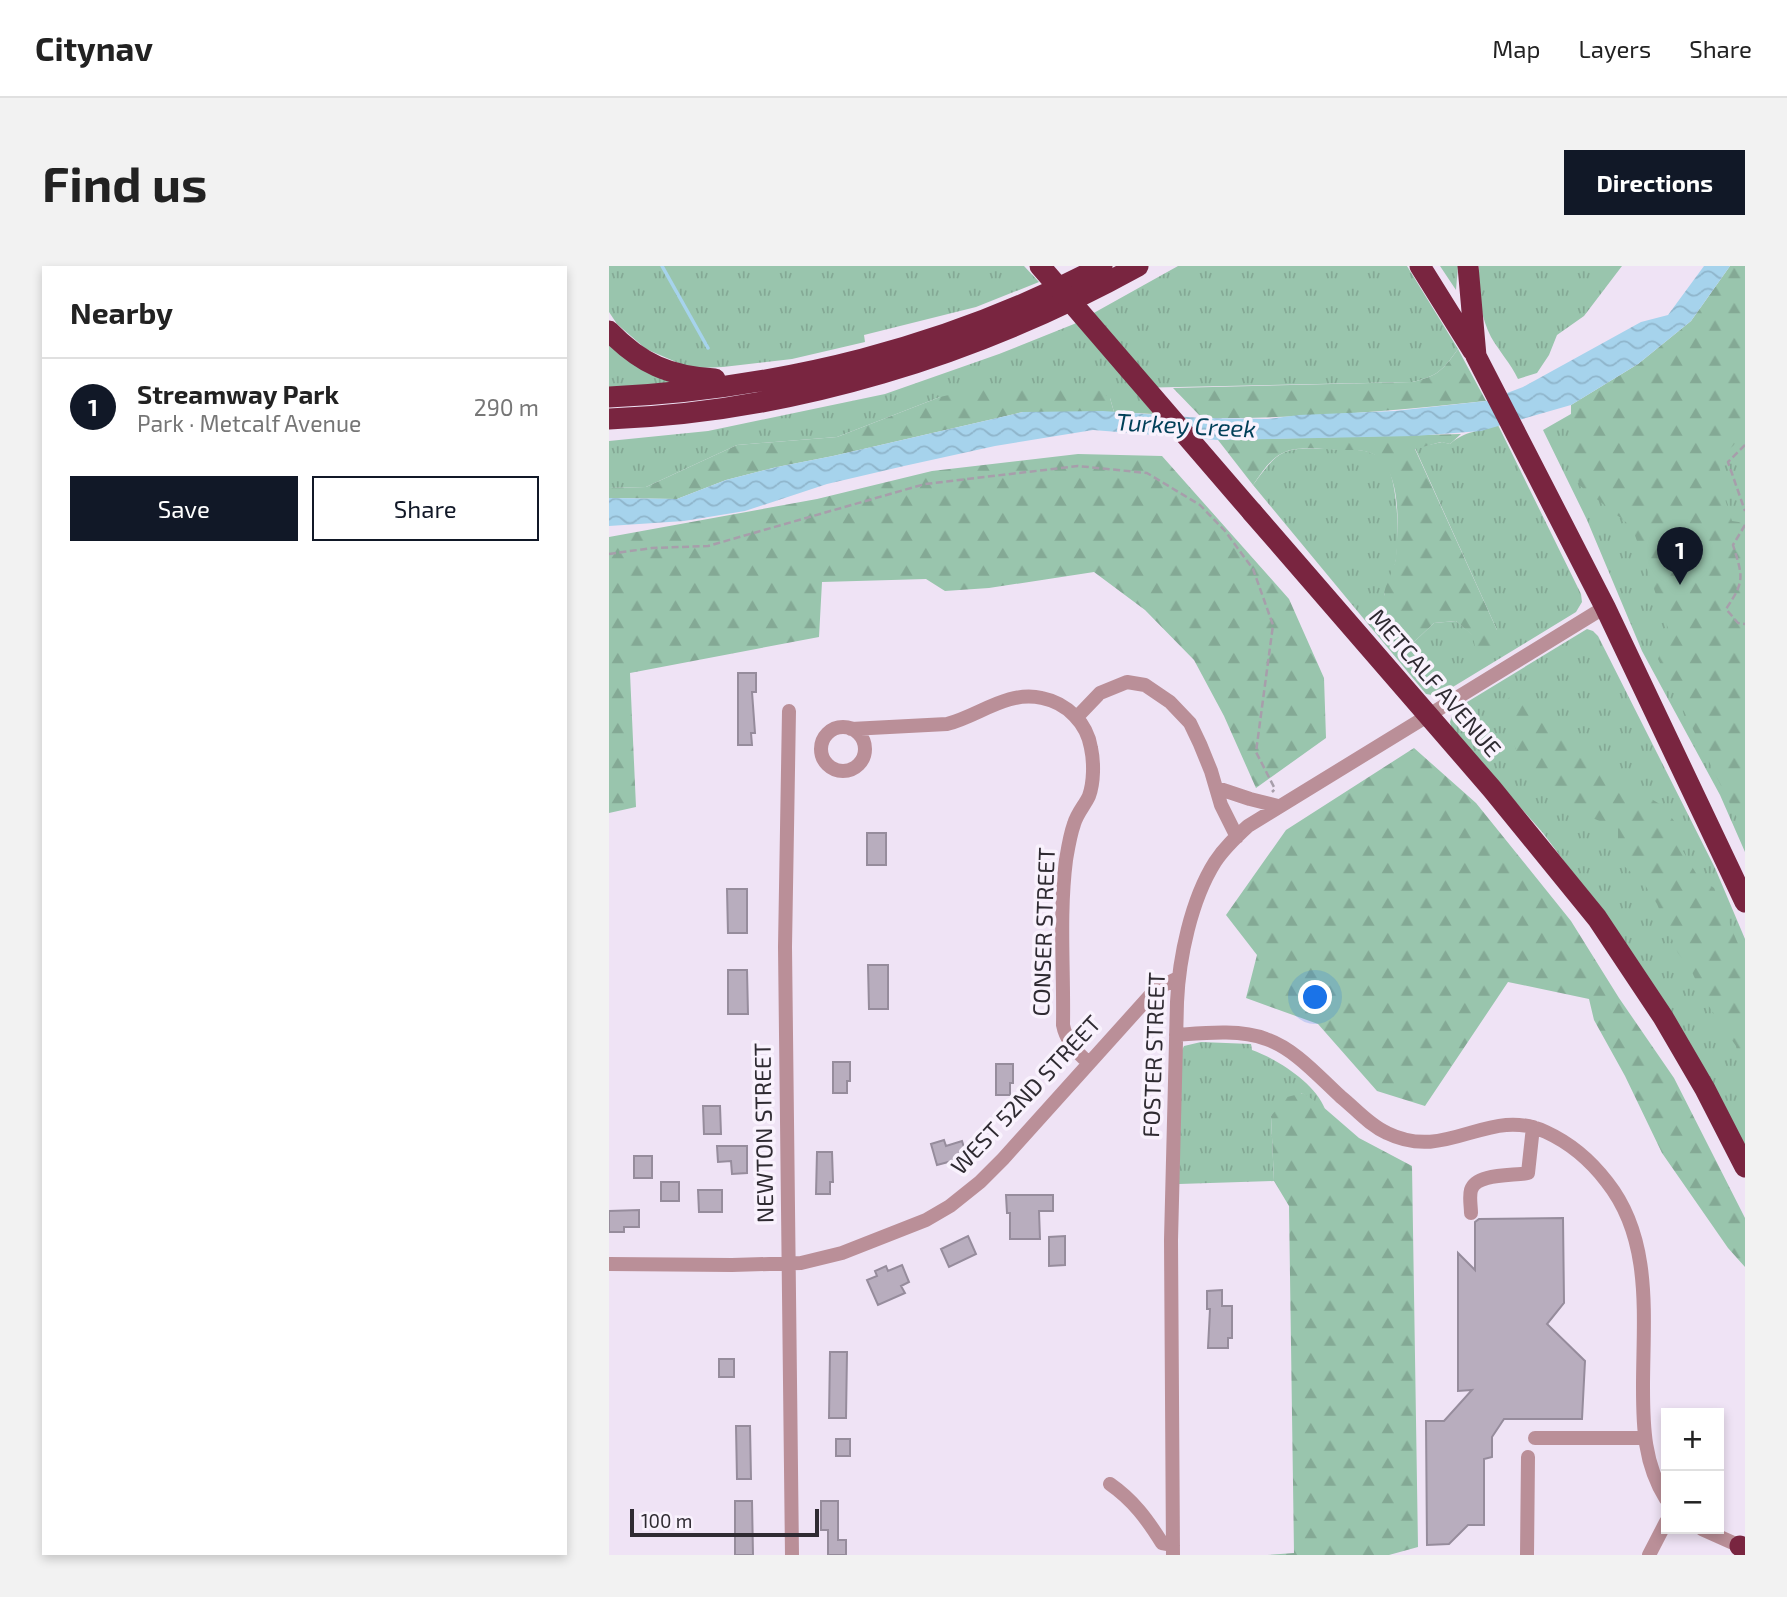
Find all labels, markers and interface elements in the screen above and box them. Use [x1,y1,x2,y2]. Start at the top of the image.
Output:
text: Citynav [35,28,153,68]
text: Map [1492,34,1540,63]
text: Layers [1578,34,1651,63]
text: Share [1689,34,1752,63]
button: Directions [1564,150,1745,215]
text: Find us [42,153,207,212]
text: Nearby [70,294,173,330]
text: Streamway Park [137,378,339,409]
text: 1 [88,393,98,421]
text: 290 m [474,393,539,421]
water label: Turkey Creek [1116,406,1257,443]
text: Park · Metcalf Avenue [137,409,361,437]
button: Save [70,476,298,541]
button: Share [312,476,539,541]
pin: 1 [1657,527,1703,585]
street label: METCALF AVENUE [1364,603,1508,762]
street label: CONSER STREET [1026,847,1060,1017]
street label: FOSTER STREET [1136,972,1170,1138]
your location [1298,980,1332,1014]
street label: WEST 52ND STREET [944,1009,1106,1180]
street label: NEWTON STREET [747,1043,779,1223]
map controls [1661,1408,1724,1534]
button: + [1661,1408,1724,1471]
button: − [1661,1471,1724,1534]
scale bar [630,1506,819,1538]
text: 100 m [641,1509,692,1532]

